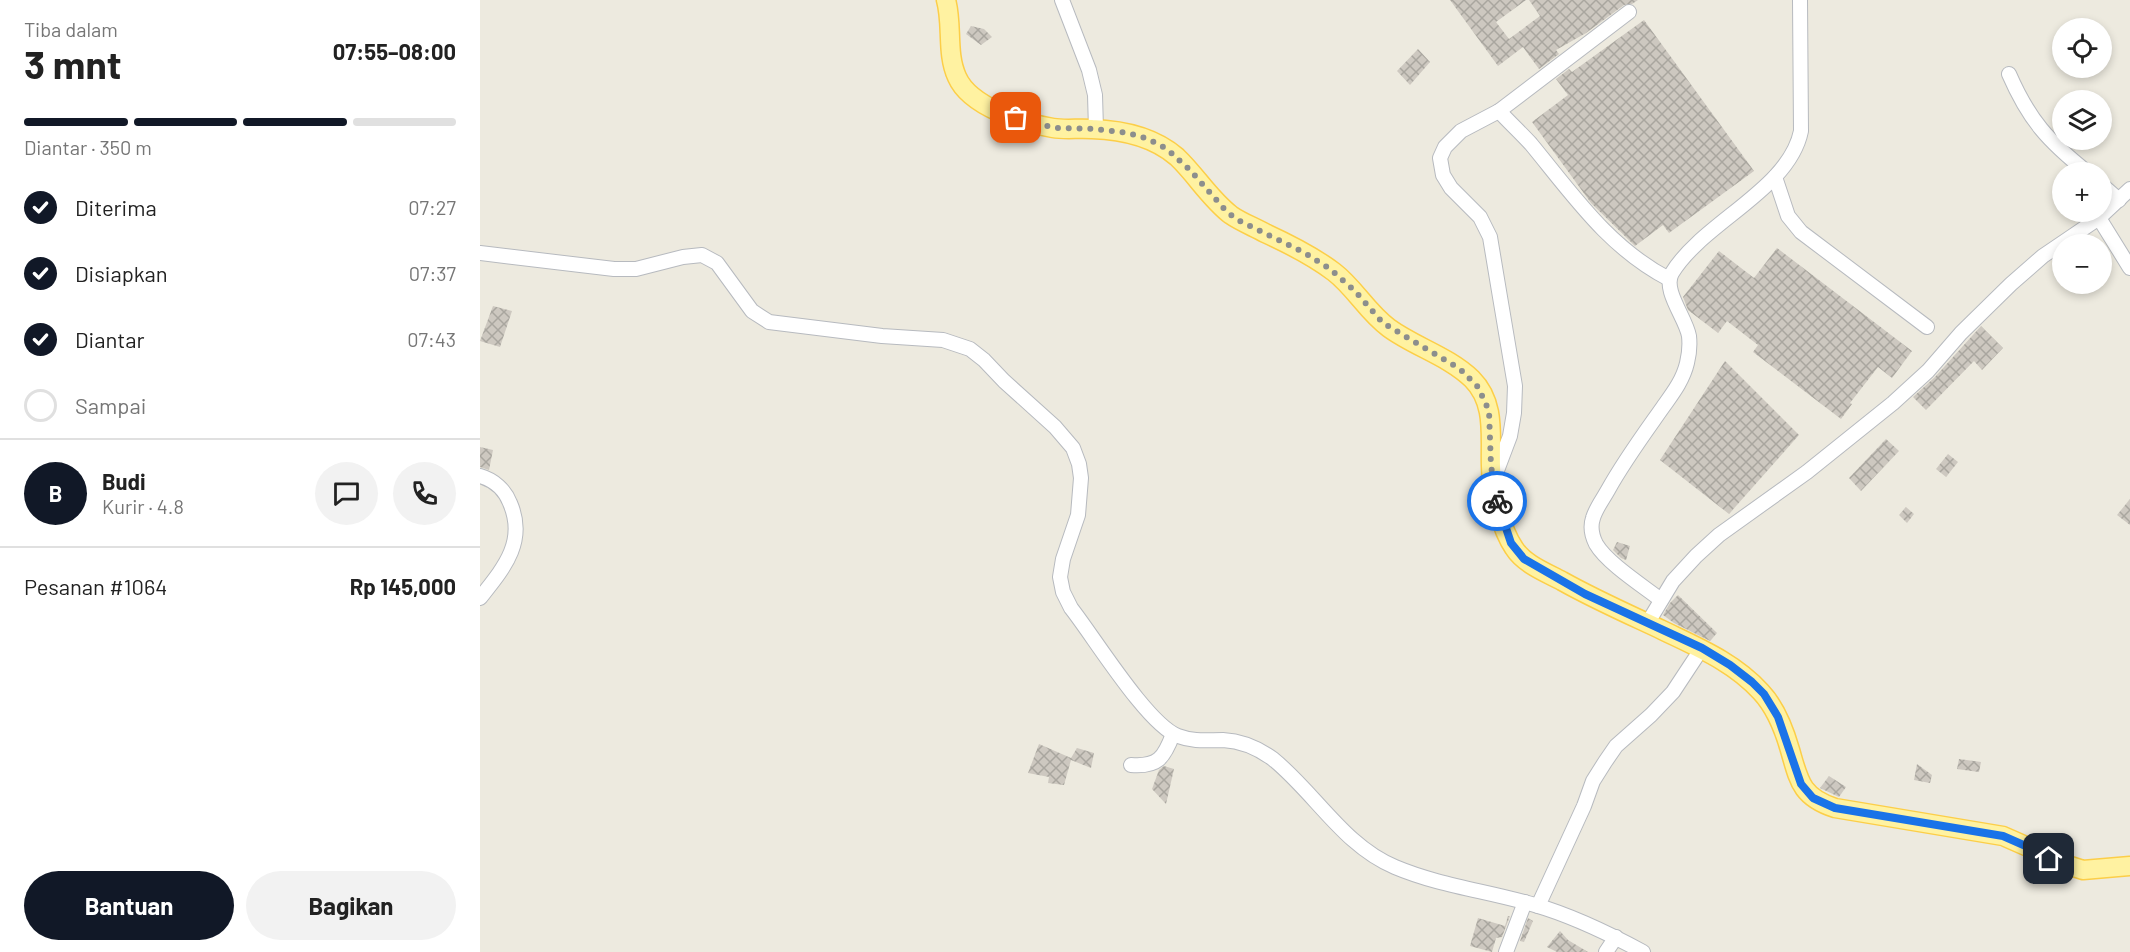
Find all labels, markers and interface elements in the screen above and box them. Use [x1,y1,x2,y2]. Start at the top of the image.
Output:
text: Tiba dalam [24,17,118,41]
map controls [2052,18,2112,294]
button: locate [2052,18,2112,78]
text: 07:55–08:00 [333,38,456,64]
text: 3 mnt [24,40,122,87]
button: layers [2052,90,2112,150]
pin [990,92,1041,143]
icon: bag [999,101,1032,134]
text: Diantar · 350 m [24,135,152,159]
button: + [2052,162,2112,222]
icon: check [24,191,57,224]
text: Diterima [75,194,157,220]
text: 07:27 [408,195,456,219]
button: − [2052,234,2112,294]
icon: check [24,257,57,290]
text: Disiapkan [75,260,168,286]
text: 07:37 [409,261,456,285]
icon: check [24,323,57,356]
text: Diantar [75,326,145,352]
text: 07:43 [407,327,456,351]
text: Sampai [75,392,146,418]
button: chat [315,462,378,525]
button: phone [393,462,456,525]
text: Budi [102,468,146,494]
courier [1467,471,1527,531]
text: B [49,480,62,506]
icon: bike [1481,485,1514,518]
text: Kurir · 4.8 [102,494,184,518]
text: Pesanan #1064 [24,573,167,599]
text: Rp 145,000 [350,573,456,599]
pin [2023,833,2074,884]
icon: home [2032,842,2065,875]
button: Bantuan [24,871,234,940]
button: Bagikan [246,871,456,940]

